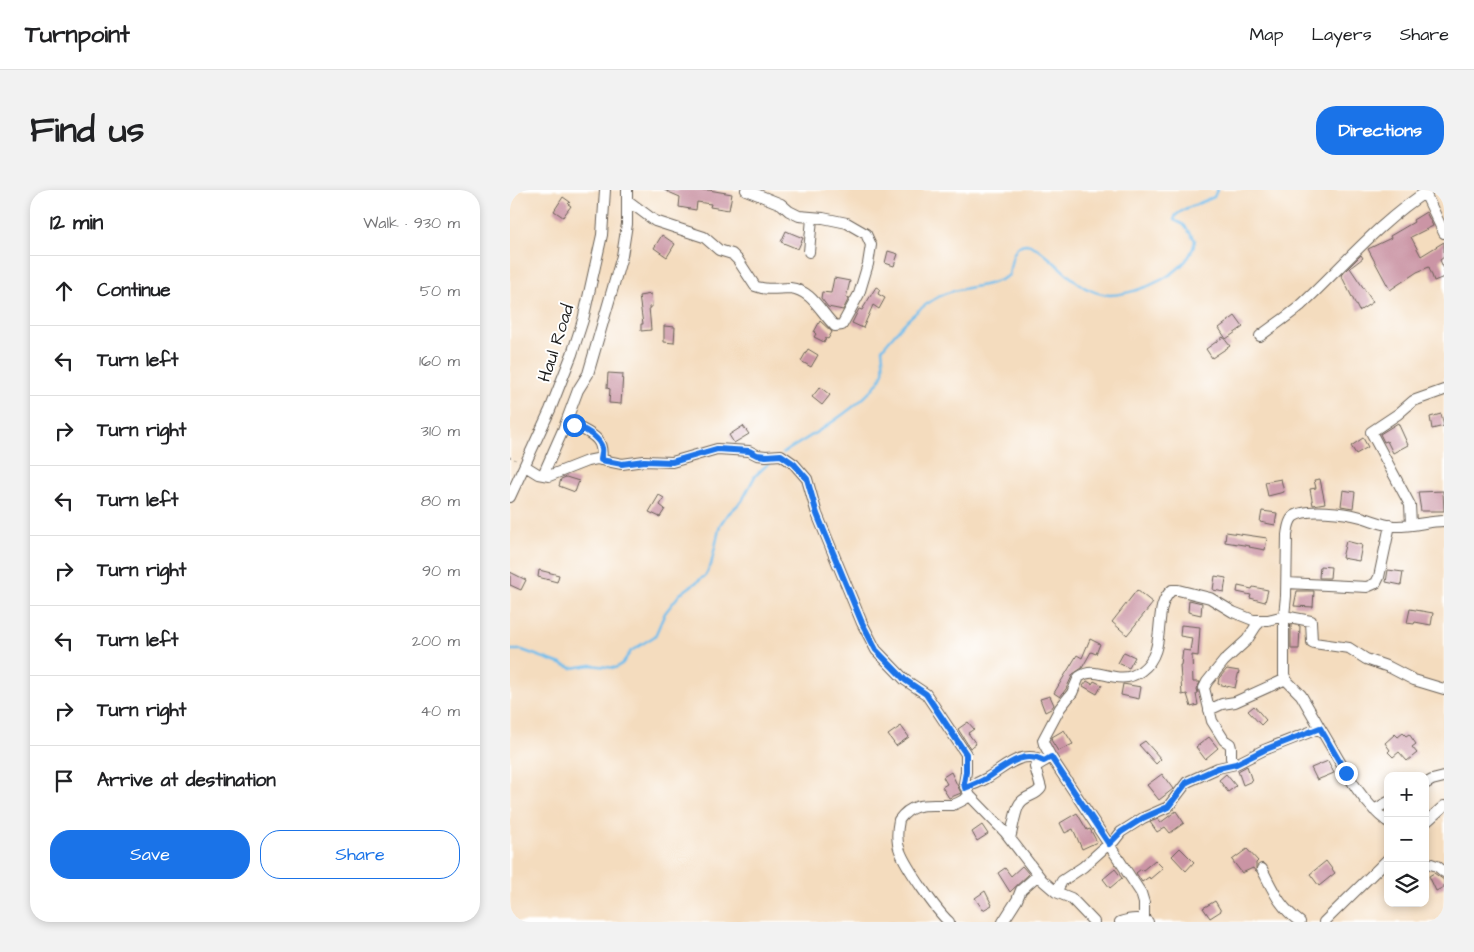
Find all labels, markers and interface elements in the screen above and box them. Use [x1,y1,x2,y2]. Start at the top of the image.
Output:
text: Turnpoint [25,18,130,52]
text: Map [1249,22,1283,47]
text: Layers [1311,22,1372,47]
text: Share [1400,22,1449,47]
text: Find us [30,106,144,155]
button: Directions [1316,106,1444,155]
text: 12 min [50,208,103,237]
text: Walk · 930 m [363,212,460,234]
icon: ahead [50,277,78,305]
text: Continue [97,277,171,304]
text: 50 m [420,280,460,302]
street label: Haul Road [532,301,580,385]
icon: left [50,347,78,375]
text: Turn left [97,347,178,374]
text: 160 m [419,350,460,372]
route start [563,414,586,437]
icon: right [50,417,78,445]
text: Turn right [97,417,186,444]
text: 310 m [421,420,460,442]
icon: left [50,487,78,515]
text: Turn left [97,487,178,514]
text: 80 m [421,490,460,512]
icon: right [50,557,78,585]
text: Turn right [97,557,186,584]
text: 90 m [422,560,460,582]
icon: left [50,627,78,655]
text: Turn left [97,627,178,654]
text: 200 m [412,630,460,652]
icon: right [50,697,78,725]
text: Turn right [97,697,186,724]
text: 40 m [420,700,460,722]
route end [1335,762,1358,785]
icon: arrive [50,767,78,795]
text: Arrive at destination [97,767,276,794]
map controls [1384,772,1429,907]
button: + [1384,772,1429,817]
button: − [1384,817,1429,862]
button: Save [50,830,250,879]
button: Share [260,830,460,879]
button: layers [1384,862,1429,907]

